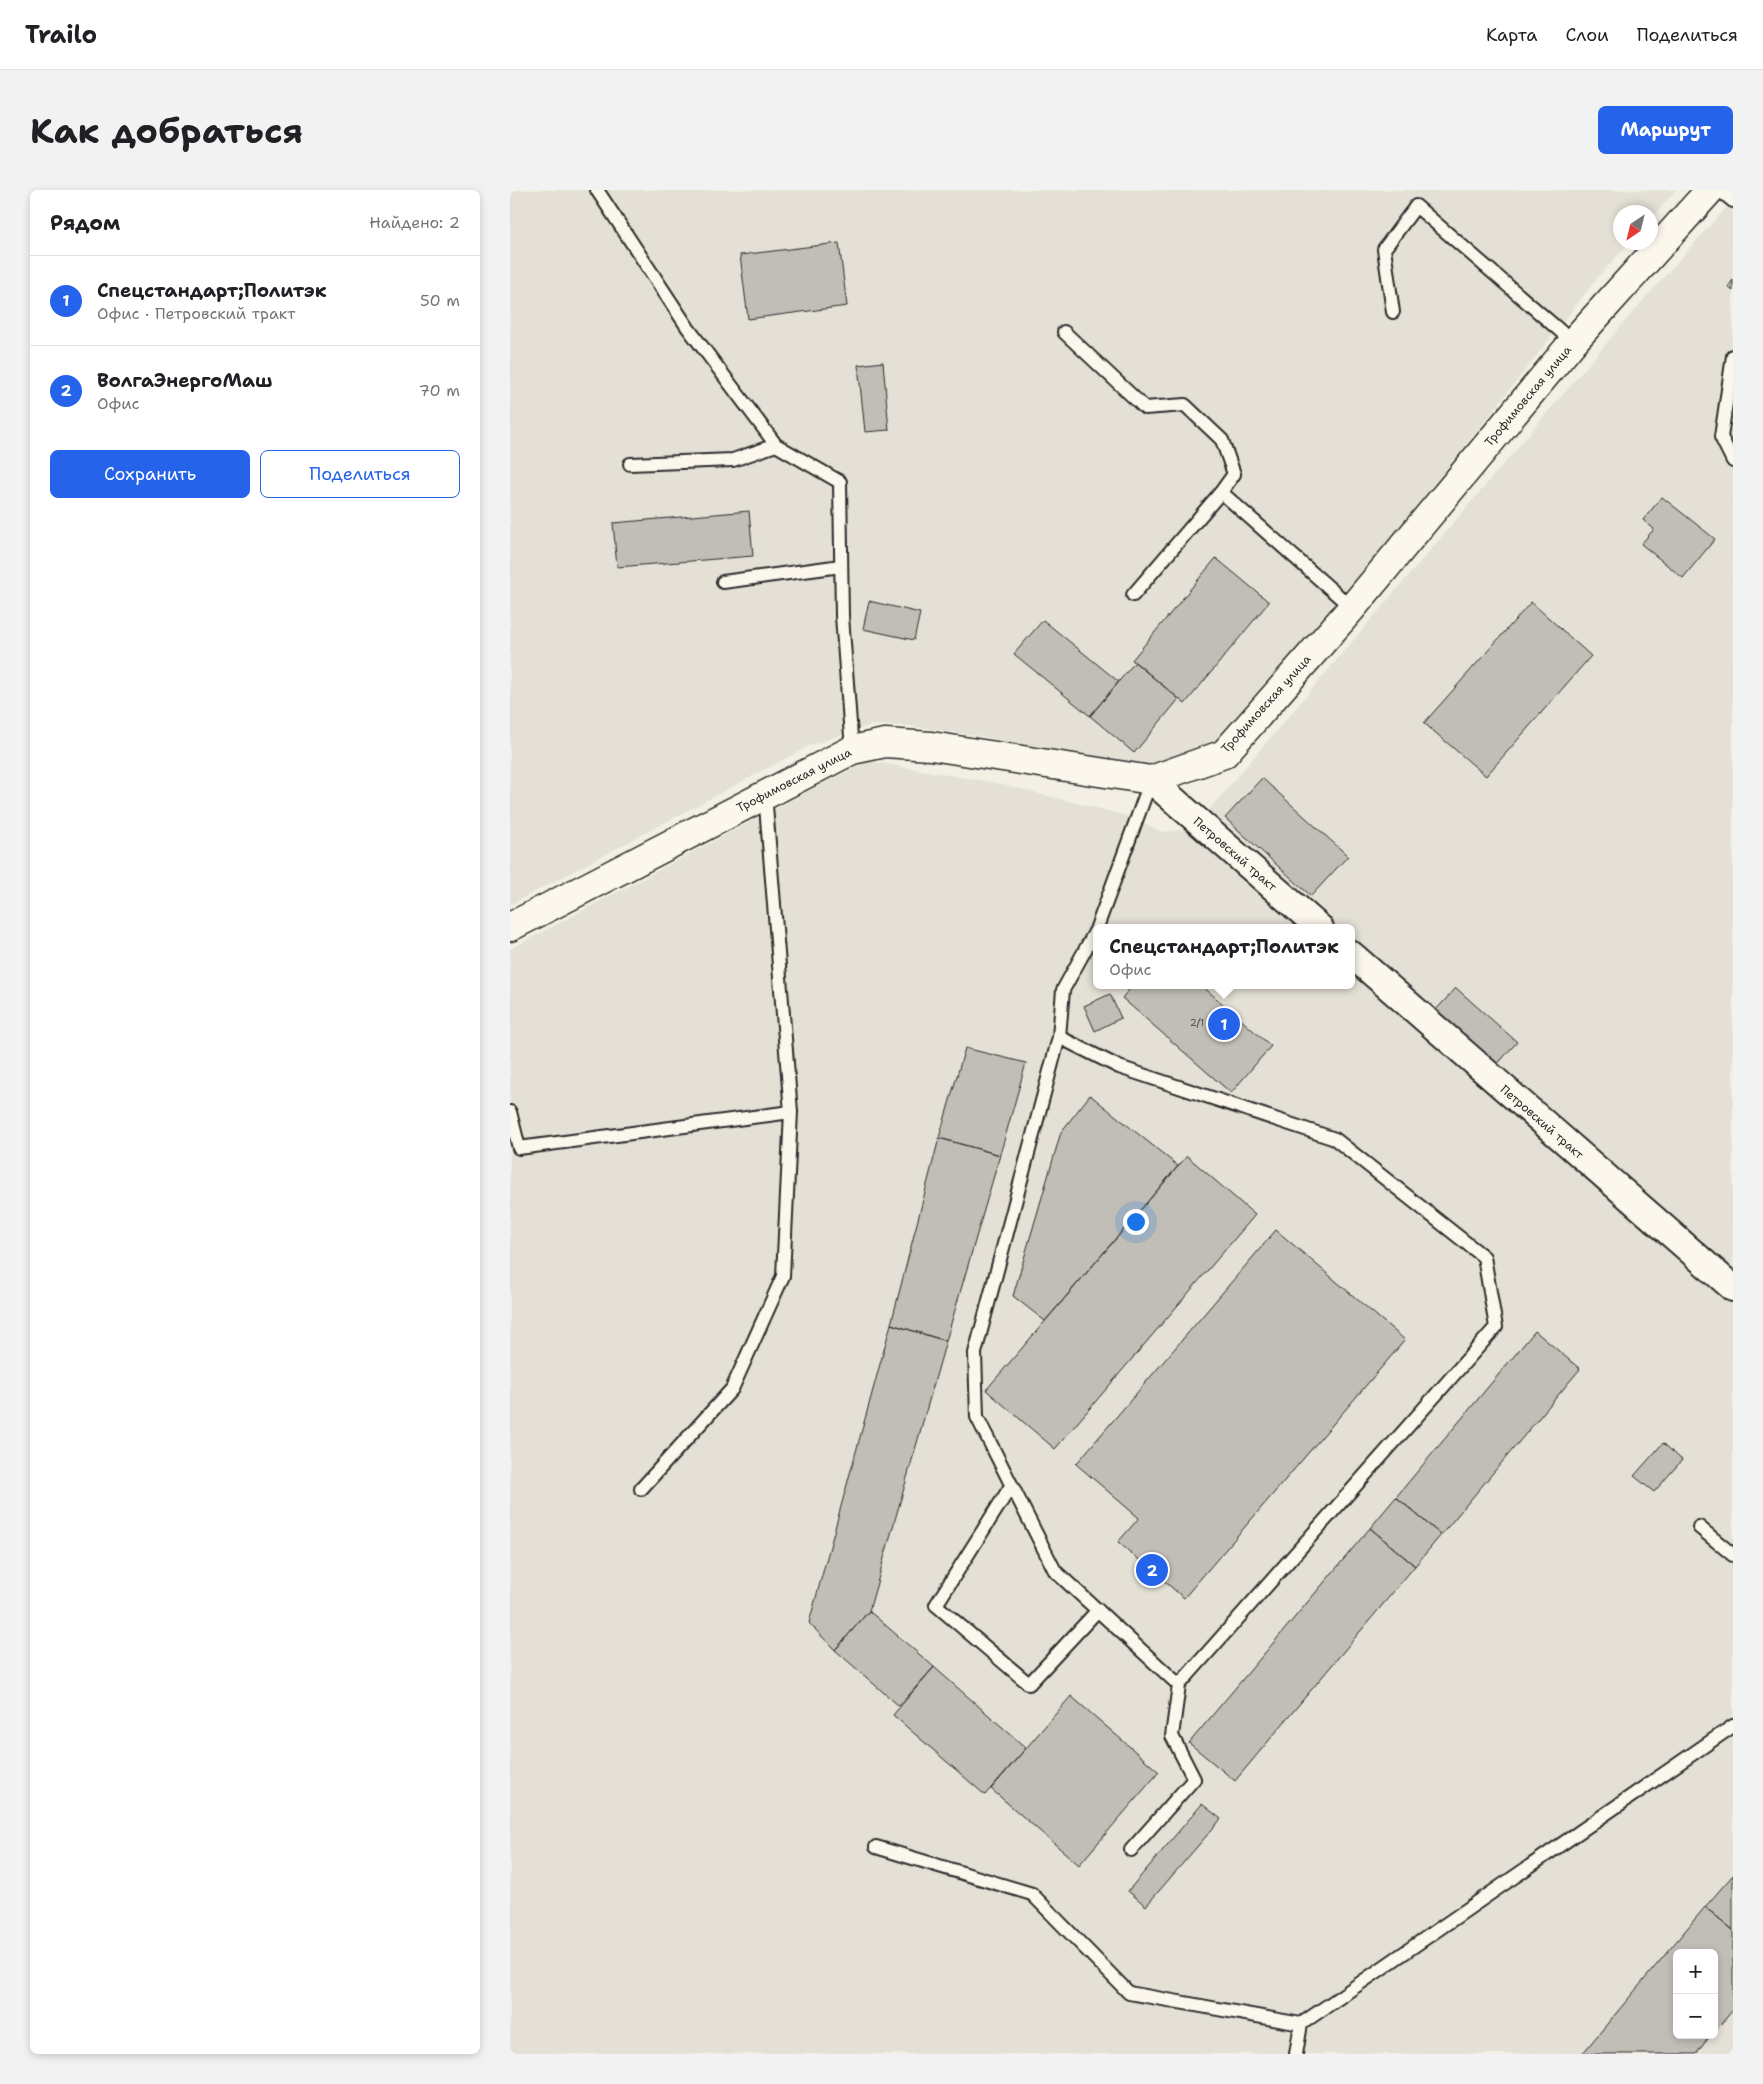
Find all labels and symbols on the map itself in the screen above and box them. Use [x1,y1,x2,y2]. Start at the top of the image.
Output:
north arrow [1613,205,1658,250]
street label: Трофимовская улица [1481,342,1575,450]
street label: Трофимовская улица [1218,651,1315,756]
street label: Трофимовская улица [734,744,855,816]
street label: Петровский тракт [1190,813,1281,895]
pin: 1 [1208,1005,1240,1043]
house number: 2/1 [1190,1016,1204,1029]
street label: Петровский тракт [1497,1081,1588,1163]
your location [1123,1209,1149,1235]
pin: 2 [1136,1551,1168,1589]

